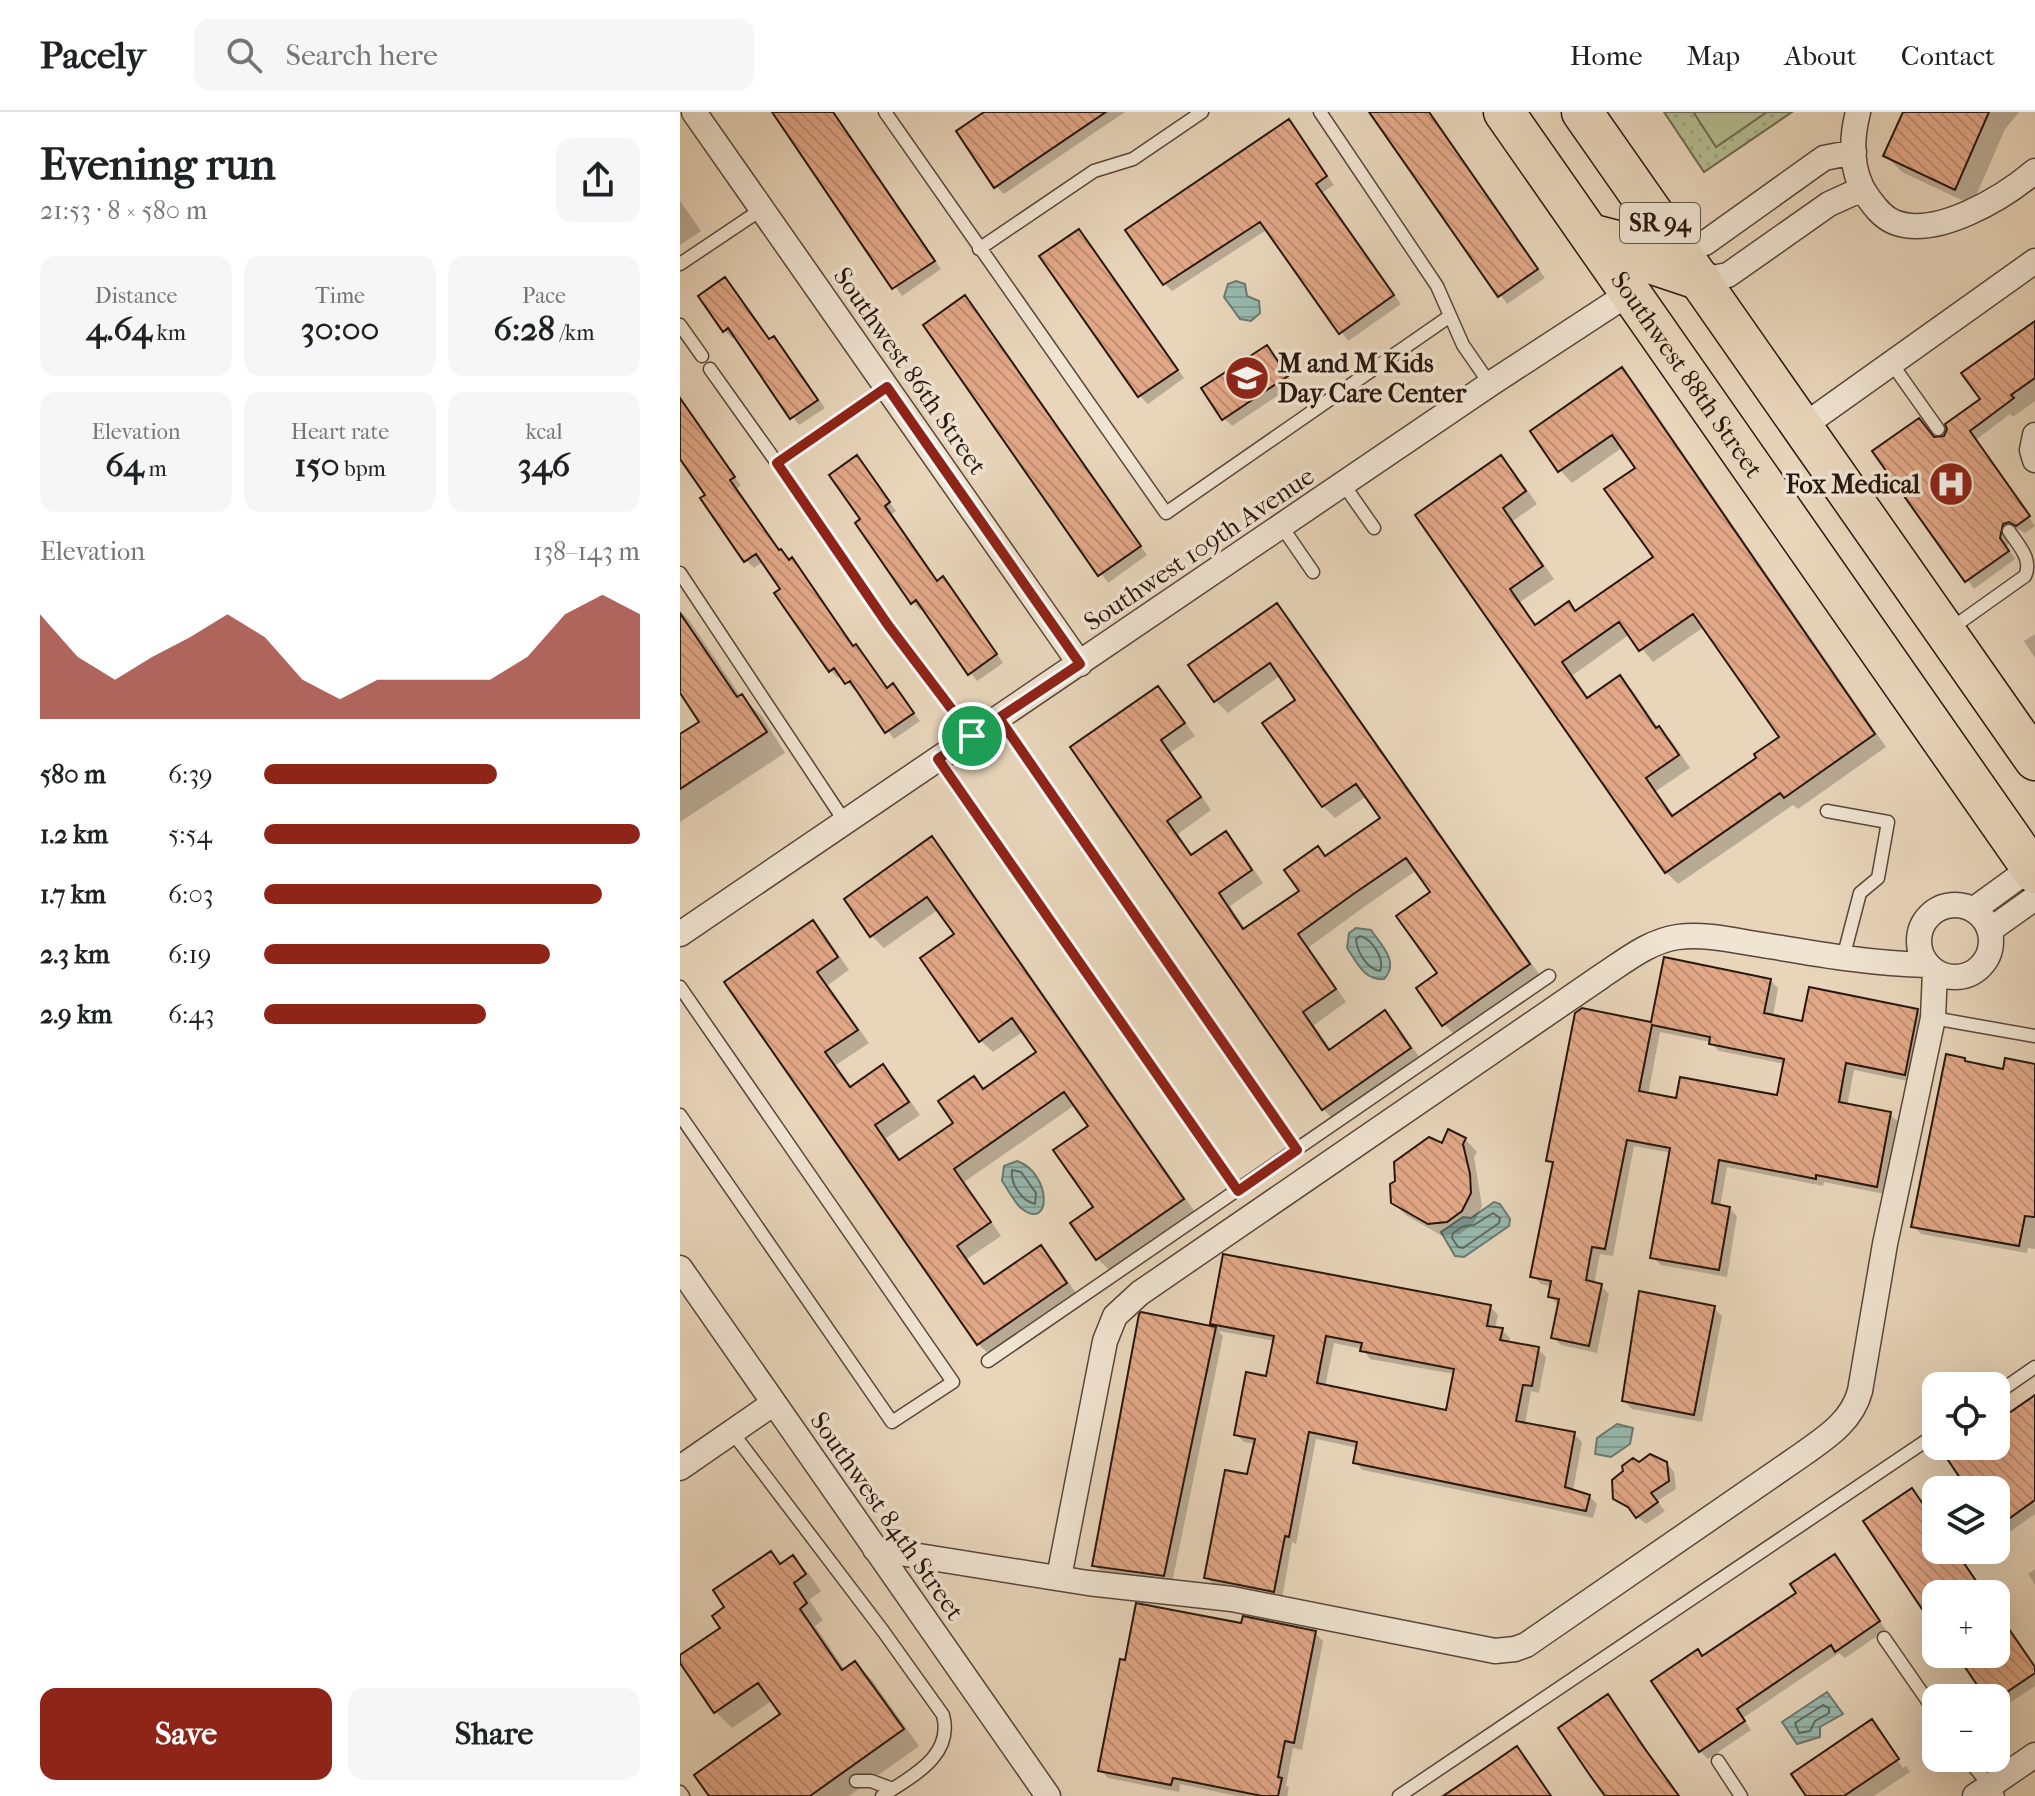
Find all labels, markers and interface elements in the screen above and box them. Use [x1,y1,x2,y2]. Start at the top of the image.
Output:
search box [194,19,754,91]
text: Pacely [40,33,146,78]
icon: search [222,33,266,77]
text: Search here [286,38,438,73]
text: Home [1570,39,1643,72]
text: Map [1687,39,1740,72]
text: About [1784,39,1857,72]
text: Contact [1901,39,1995,72]
button: share [556,138,640,222]
text: Evening run [40,139,275,190]
text: 21:53 · 8 × 580 m [40,195,207,226]
road number: SR 94 [1620,203,1700,243]
street label: Southwest 86th Street [827,261,994,481]
street label: Southwest 88th Street [1604,265,1770,484]
text: Distance [95,283,177,309]
text: Time [315,283,365,309]
text: Pace [522,283,566,309]
text: 4.64 [86,309,152,349]
text: 30:00 [301,309,379,349]
text: 6:28 [494,309,555,349]
text: km [152,320,186,346]
text: /km [555,320,594,346]
place label: M and M Kids Day Care Center [1278,348,1467,409]
school or university icon: M and M Kids Day Care Center [1223,354,1271,402]
text: Elevation [92,419,180,445]
text: Heart rate [291,419,389,445]
text: kcal [525,419,563,445]
text: 64 [105,445,144,485]
text: 150 [294,445,339,485]
text: 346 [518,445,570,485]
text: m [144,456,167,482]
text: bpm [339,456,386,482]
street label: Southwest 109th Avenue [1078,460,1320,638]
hospital icon: Fox Medical [1927,460,1975,508]
place label: Fox Medical [1785,469,1921,500]
text: Elevation [40,536,145,567]
text: 138–143 m [533,536,640,567]
pin [938,702,1006,770]
icon: arrive [950,714,994,758]
text: 580 m [40,759,106,790]
text: 6:39 [168,759,213,790]
text: 1.2 km [40,819,108,850]
text: 5:54 [168,819,212,850]
text: 1.7 km [40,879,106,910]
text: 6:03 [168,879,213,910]
text: 2.3 km [40,939,110,970]
text: 6:19 [168,939,211,970]
text: 2.9 km [40,999,112,1030]
text: 6:43 [168,999,214,1030]
map controls [1922,1372,2010,1772]
button: locate [1922,1372,2010,1460]
street label: Southwest 84th Street [804,1406,971,1627]
button: layers [1922,1476,2010,1564]
button: + [1922,1580,2010,1668]
button: − [1922,1684,2010,1772]
button: Save [40,1688,332,1780]
button: Share [348,1688,640,1780]

